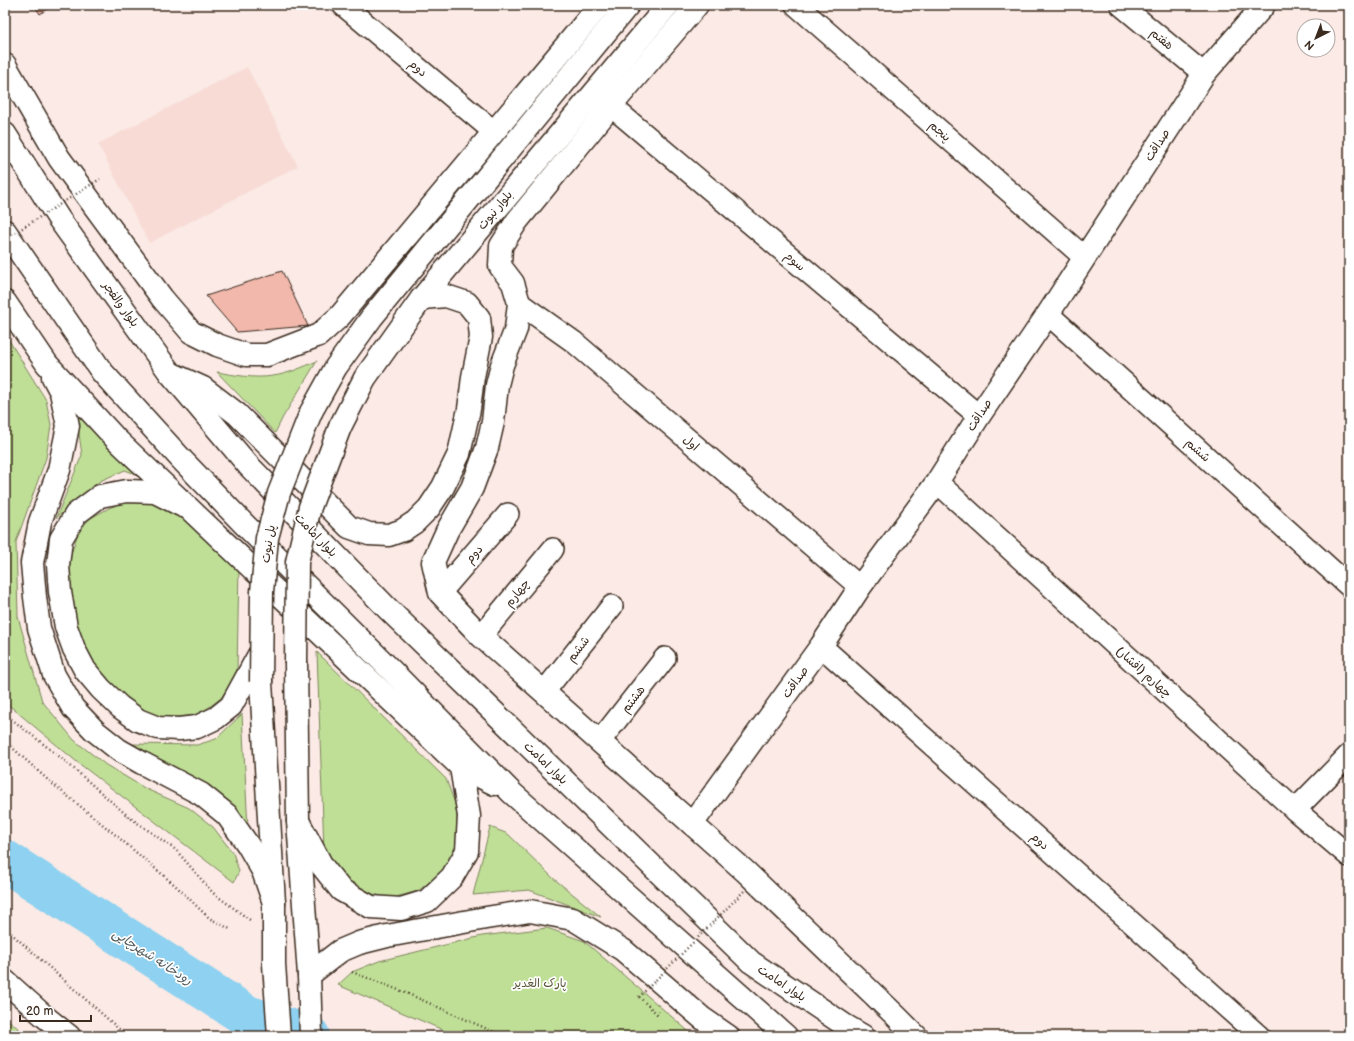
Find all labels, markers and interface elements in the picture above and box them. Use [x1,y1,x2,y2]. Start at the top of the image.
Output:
north arrow [1296,18,1336,58]
street label: هفتم [1146,25,1177,54]
text: N [1302,37,1317,53]
street label: دوم [405,56,430,81]
street label: پنجم [925,118,954,146]
street label: صداقت [1141,126,1173,164]
street label: بلوار نبوت [475,188,516,233]
street label: سوم [780,248,808,275]
street label: بلوار والفجر [98,278,142,330]
street label: صداقت [963,396,995,434]
street label: اول [680,432,702,454]
street label: ششم [1181,435,1213,466]
street label: بلوار امامت [291,510,340,560]
street label: پل نبوت [258,524,279,564]
street label: دوم [462,542,487,567]
street label: چهارم [502,576,534,611]
street label: ششم [564,634,594,666]
street label: چهارم (افشار) [1112,644,1174,702]
street label: صداقت [779,663,812,701]
street label: هشتم [618,683,650,717]
street label: بلوار امامت [521,739,571,788]
street label: دوم [1027,829,1052,854]
water label: رودخانه شهرچایی [110,925,195,989]
street label: بلوار امامت [755,962,809,1005]
park label: پارک الغدیر [512,976,567,991]
scale bar [20,997,91,1023]
text: 20 m [26,1004,53,1019]

